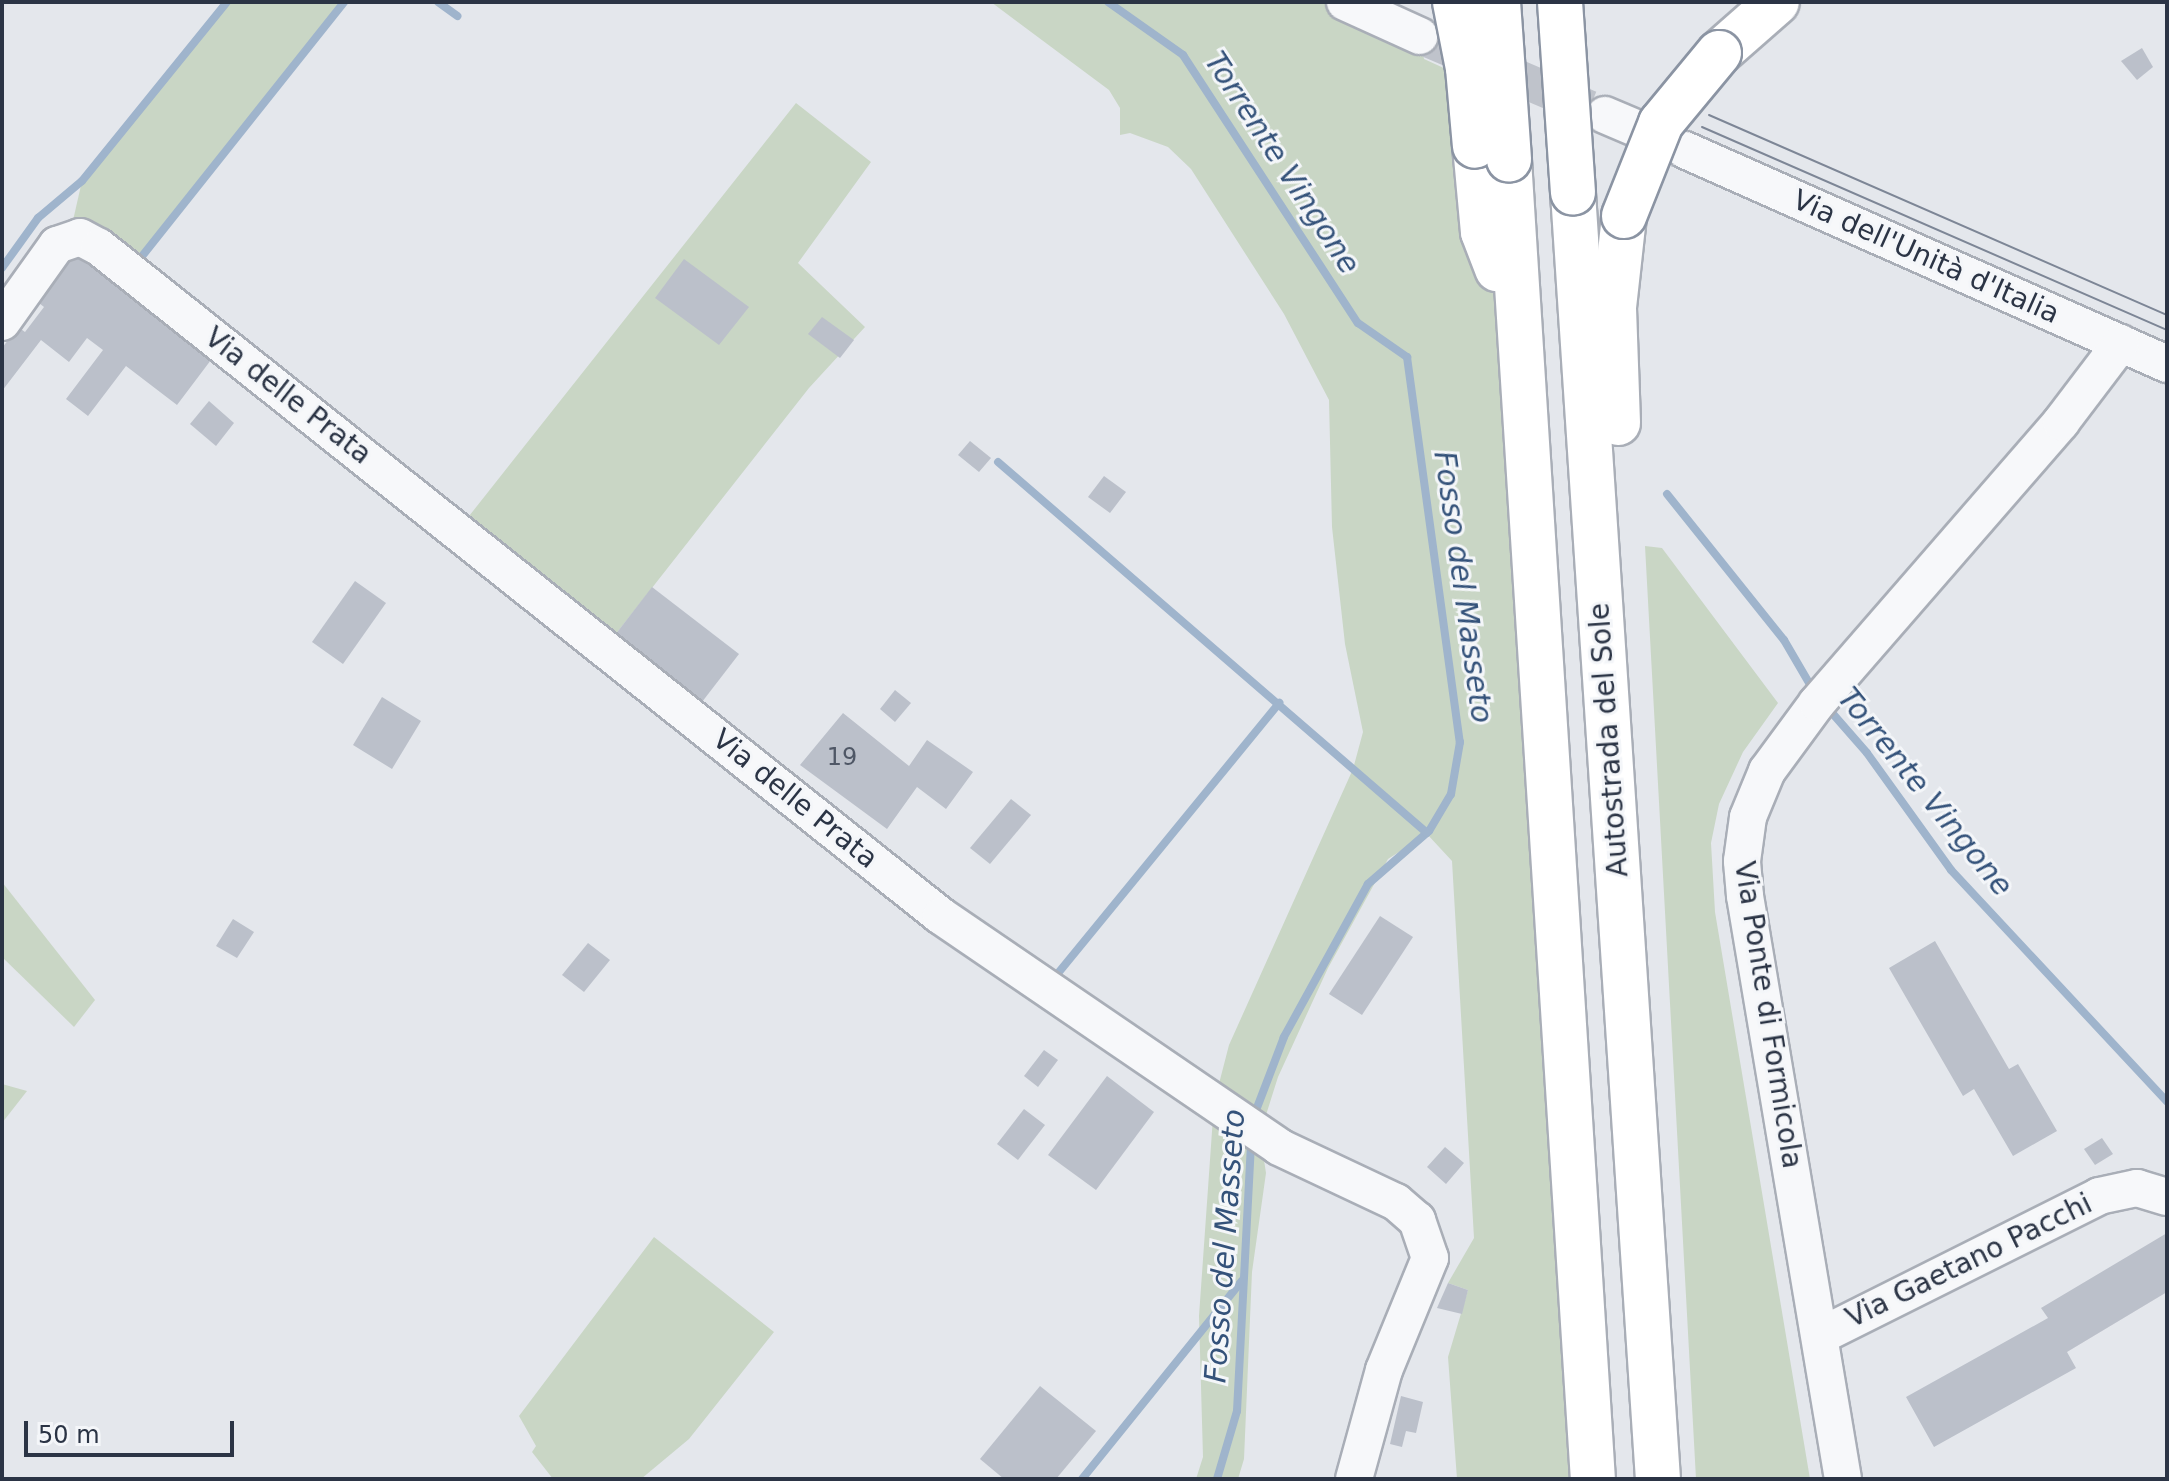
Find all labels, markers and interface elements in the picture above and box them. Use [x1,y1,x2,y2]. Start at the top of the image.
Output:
water label: Torrente Vingone [1197,45,1367,281]
street label: Via dell'Unità d'Italia [1787,183,2065,331]
street label: Via delle Prata [198,320,378,472]
water label: Fosso del Masseto [1426,449,1500,725]
street label: Autostrada del Sole [1583,602,1635,878]
water label: Torrente Vingone [1830,681,2020,903]
street label: Via delle Prata [706,722,884,876]
house number: 19 [827,744,857,772]
street label: Via Ponte di Formicola [1727,859,1809,1171]
water label: Fosso del Masseto [1197,1108,1253,1384]
street label: Via Gaetano Pacchi [1841,1187,2097,1335]
scale bar [28,1405,238,1455]
text: 50 m [38,1421,100,1449]

